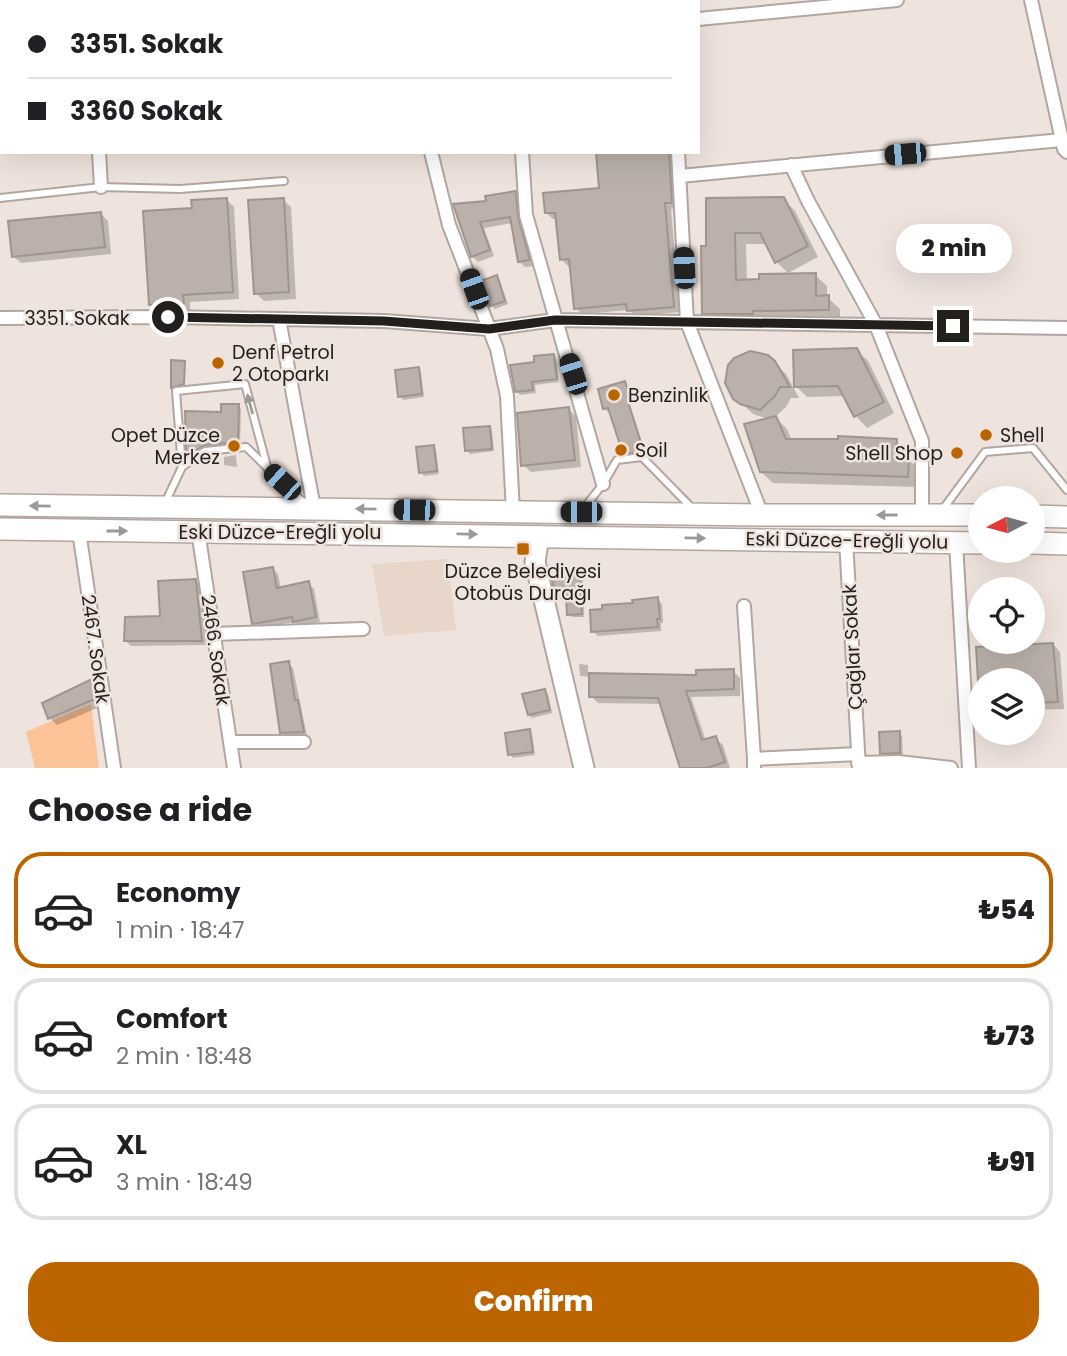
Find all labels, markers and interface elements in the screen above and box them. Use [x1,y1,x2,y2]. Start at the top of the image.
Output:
text: 3351. Sokak [70,26,223,62]
text: 3360 Sokak [70,93,223,129]
car [884,142,927,166]
callout: 2 min [895,224,1011,274]
text: 2 min [922,232,986,264]
car [673,246,696,290]
car [457,266,492,312]
route start [152,301,184,333]
street label: 3351. Sokak [24,305,130,332]
route end [937,310,969,342]
place label: Denf Petrol 2 Otoparkı [232,339,334,388]
car [557,351,590,397]
marker: Denf Petrol 2 Otoparkı [210,355,226,371]
place label: Benzinlik [628,382,708,409]
marker: Benzinlik [606,387,622,403]
one-way arrow [244,393,255,415]
place label: Opet Düzce Merkez [111,422,220,471]
place label: Shell [1000,422,1044,449]
marker: Shell [978,427,994,443]
place label: Soil [635,437,668,464]
marker: Opet Düzce Merkez [226,438,242,454]
place label: Shell Shop [845,440,943,467]
marker: Soil [613,442,629,458]
marker: Shell Shop [949,445,965,461]
car [260,460,305,504]
north arrow [968,486,1045,564]
map controls [968,486,1045,745]
car [393,499,436,521]
one-way arrow [29,500,51,512]
car [561,502,603,523]
one-way arrow [355,503,377,515]
one-way arrow [876,509,898,521]
street label: Eski Düzce-Ereğli yolu [179,519,381,546]
one-way arrow [106,525,128,537]
street label: Eski Düzce-Ereğli yolu [745,525,949,556]
one-way arrow [456,528,478,540]
one-way arrow [684,532,706,544]
marker: Düzce Belediyesi Otobüs Durağı [515,541,531,557]
place label: Düzce Belediyesi Otobüs Durağı [444,558,602,607]
button: locate [968,577,1045,654]
street label: Çağlar Sokak [836,583,869,710]
street label: 2467. Sokak [74,593,117,706]
street label: 2466. Sokak [194,593,237,708]
button: layers [968,668,1045,745]
text: Choose a ride [28,787,252,832]
text: Economy [116,875,240,911]
icon: car [32,879,95,942]
text: ₺54 [979,892,1035,928]
text: 1 min · 18:47 [116,914,245,946]
text: Comfort [116,1001,228,1037]
icon: car [32,1005,95,1068]
text: ₺73 [984,1018,1035,1054]
text: 2 min · 18:48 [116,1040,252,1072]
text: XL [116,1127,147,1163]
icon: car [32,1131,95,1194]
text: ₺91 [988,1144,1035,1180]
text: 3 min · 18:49 [116,1166,253,1198]
button: Confirm [28,1262,1039,1342]

